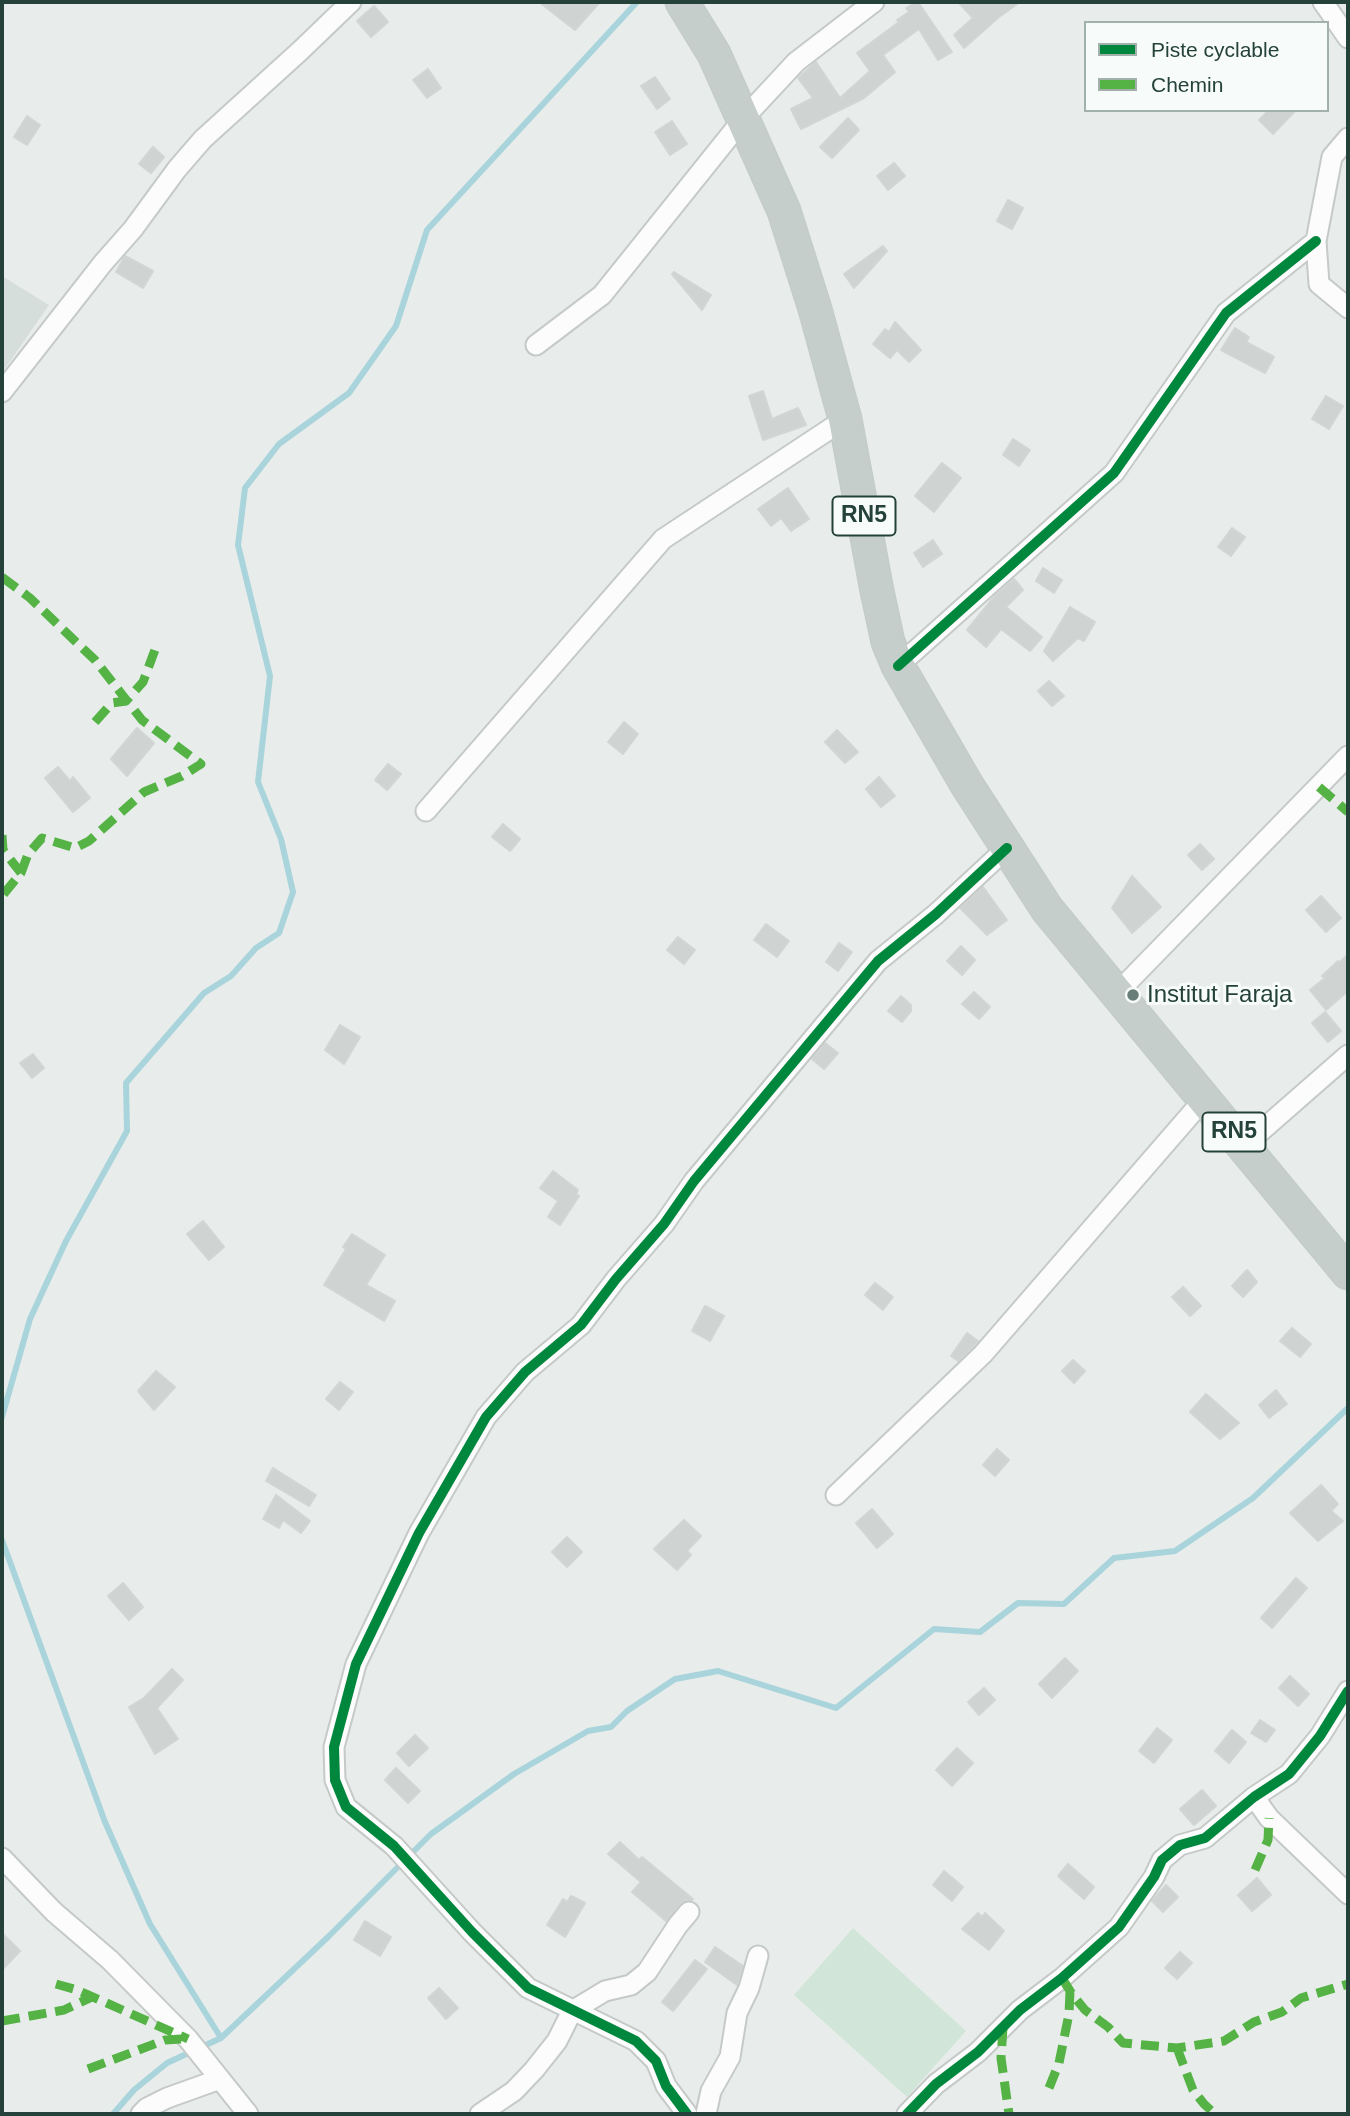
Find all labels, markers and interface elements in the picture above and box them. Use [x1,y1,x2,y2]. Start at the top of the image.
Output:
legend [1084,21,1329,112]
text: Piste cyclable [1151,38,1279,61]
text: Chemin [1151,73,1223,96]
road number: RN5 [832,496,896,536]
place label: Institut Faraja [1147,981,1292,1009]
marker: Institut Faraja [1125,987,1141,1003]
road number: RN5 [1202,1112,1266,1152]

